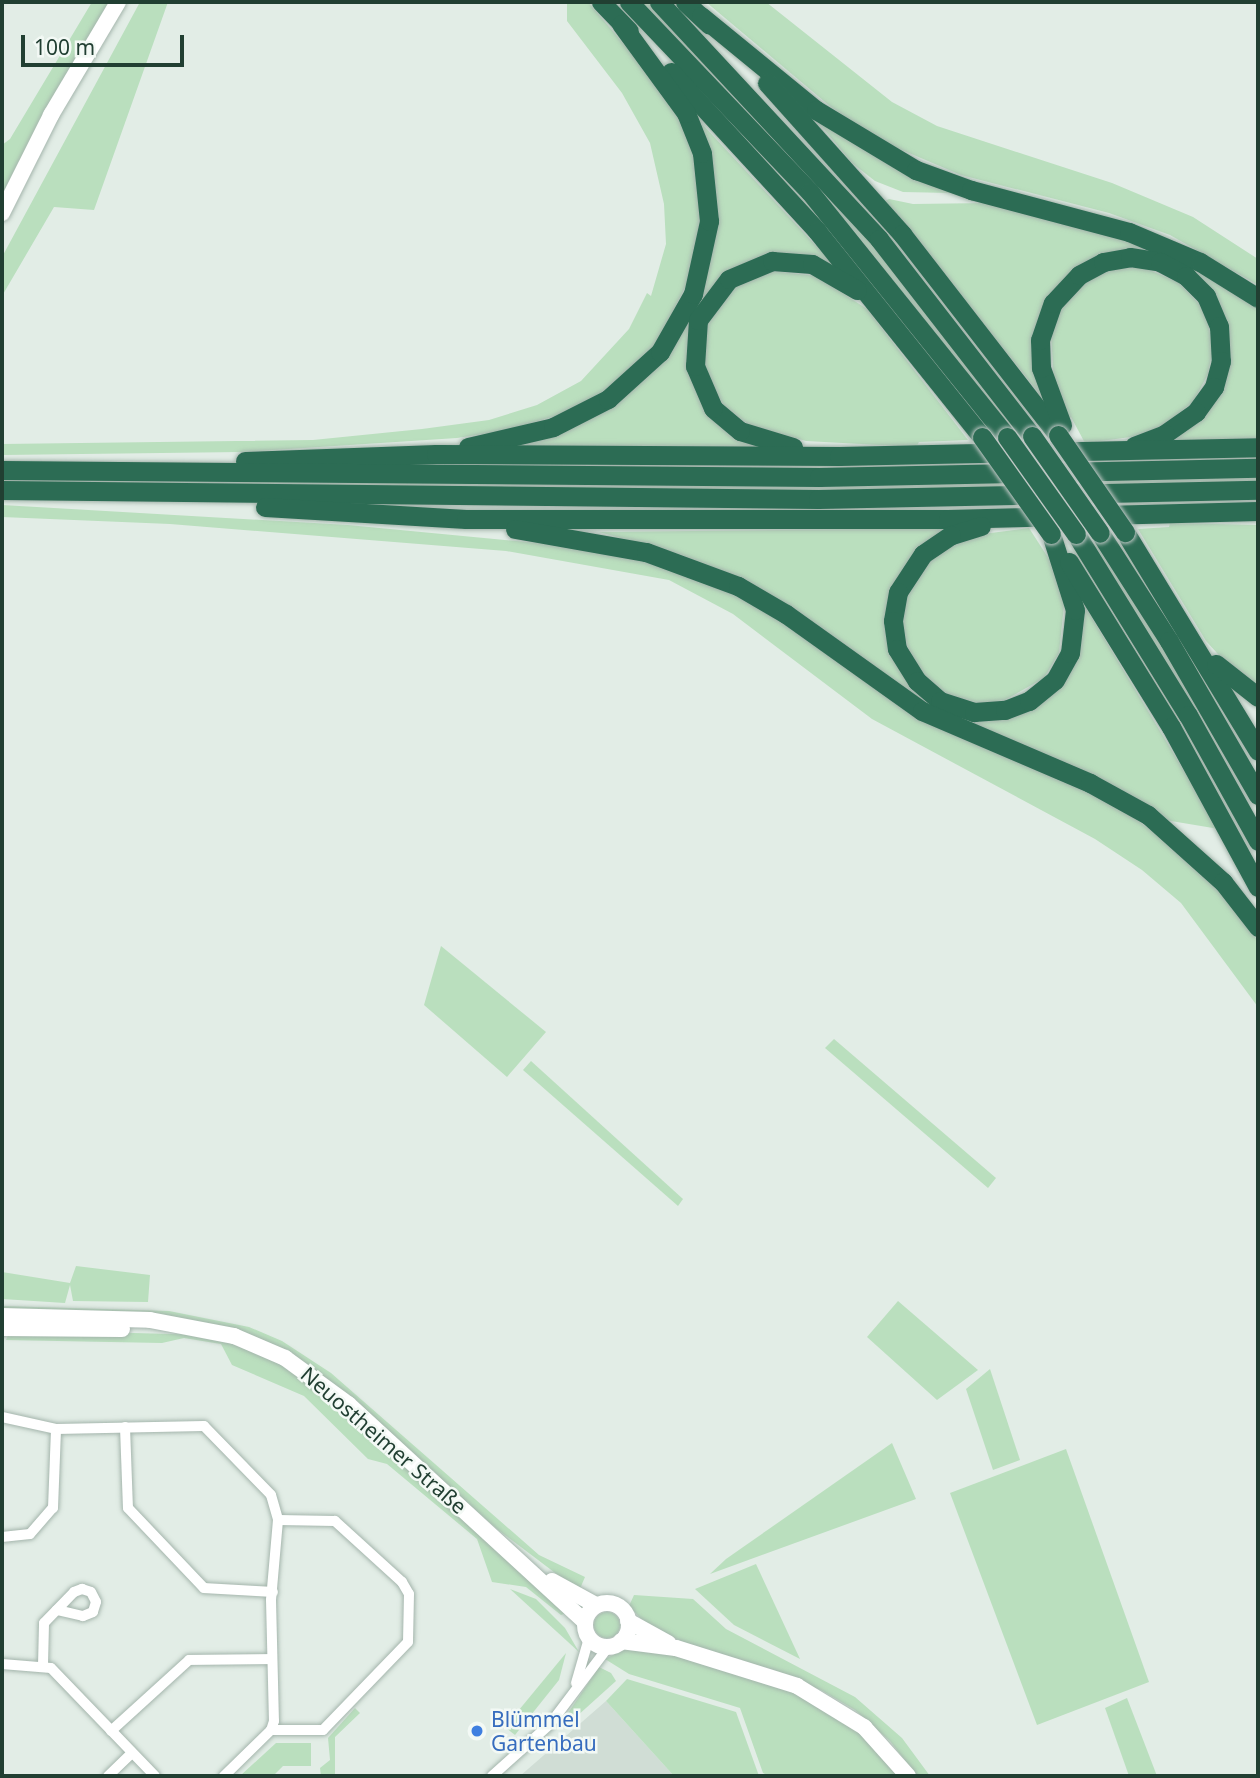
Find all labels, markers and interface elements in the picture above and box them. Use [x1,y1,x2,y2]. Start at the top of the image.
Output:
scale bar [24,21,187,65]
text: 100 m [34,33,95,61]
street label: Neuostheimer Straße [296,1361,472,1519]
place label: Blümmel Gartenbau [491,1706,597,1756]
marker: Blümmel Gartenbau [469,1723,485,1739]

